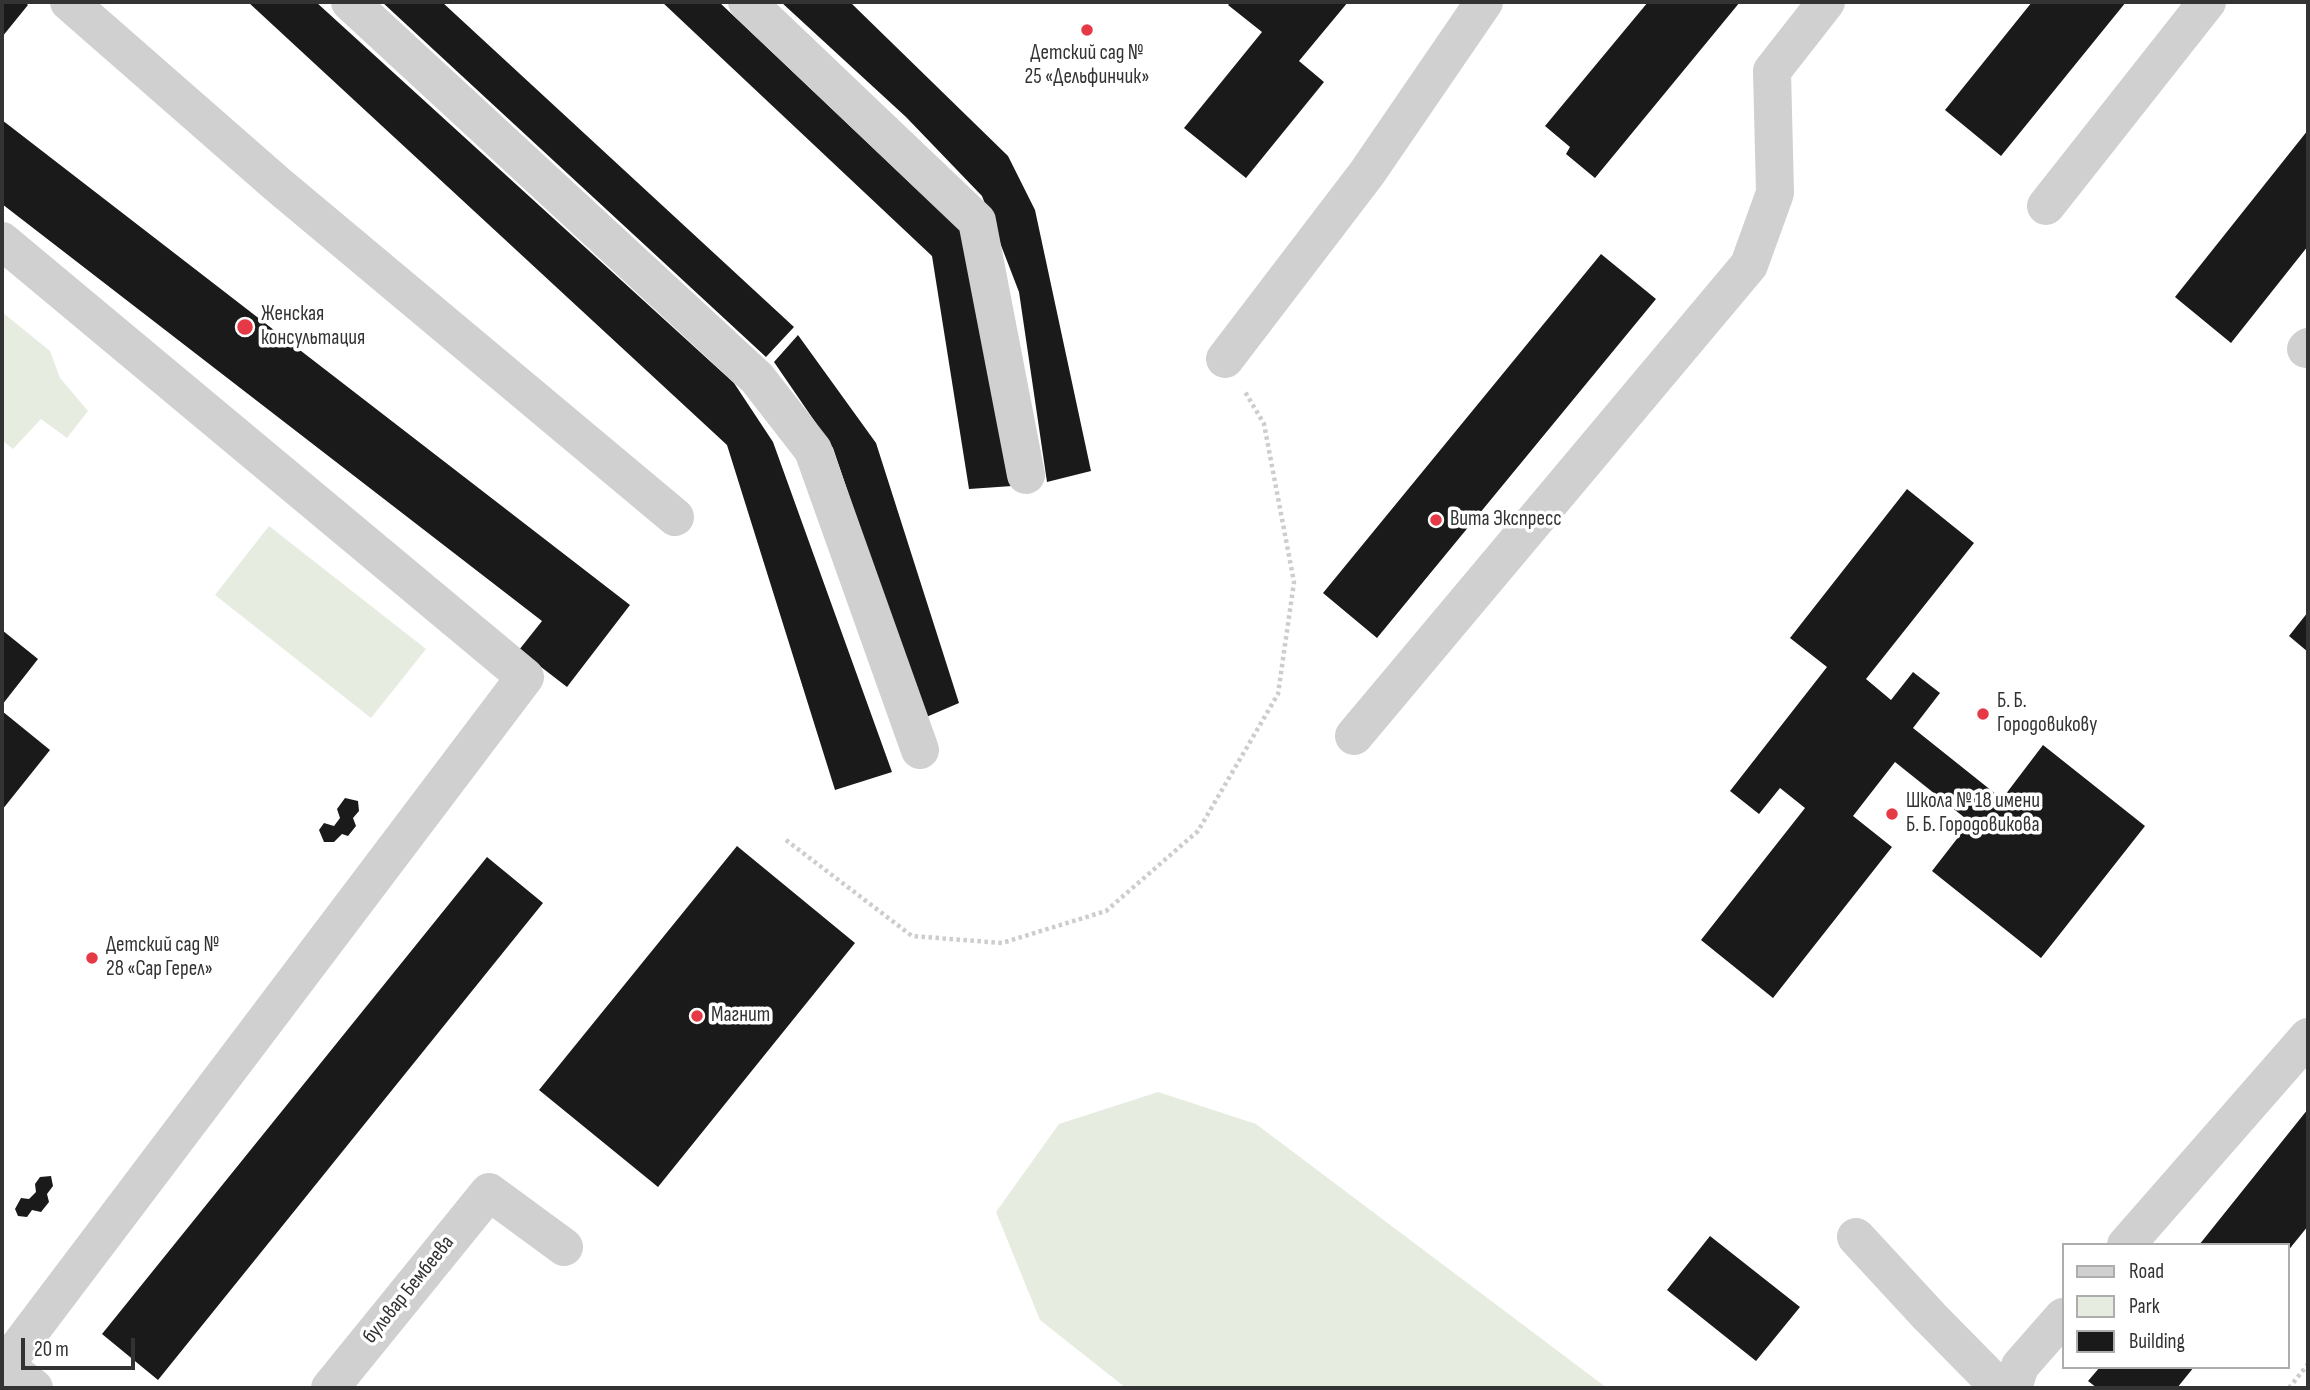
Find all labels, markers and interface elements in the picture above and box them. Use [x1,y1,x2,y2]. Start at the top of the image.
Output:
marker: Детский сад № 25 «Дельфинчик» [1079,22,1095,38]
place label: Детский сад № 25 «Дельфинчик» [1025,41,1149,91]
place label: Женская консультация [261,302,365,352]
marker: Женская консультация [235,317,255,337]
place label: Вита Экспресс [1450,507,1562,533]
marker: Вита Экспресс [1428,512,1444,528]
place label: Б. Б. Городовикову [1997,689,2097,739]
marker: Б. Б. Городовикову [1975,706,1991,722]
place label: Школа № 18 имени Б. Б. Городовикова [1906,789,2040,839]
marker: Школа № 18 имени Б. Б. Городовикова [1884,806,1900,822]
place label: Детский сад № 28 «Сар Герел» [106,933,219,983]
marker: Детский сад № 28 «Сар Герел» [84,950,100,966]
place label: Магнит [711,1003,770,1029]
marker: Магнит [689,1008,705,1024]
street label: бульвар Бембеева [358,1231,460,1349]
legend [2062,1243,2289,1369]
text: Road [2129,1259,2164,1284]
text: Park [2129,1294,2160,1319]
scale bar [24,1324,138,1368]
text: Building [2129,1329,2185,1354]
text: 20 m [34,1337,69,1362]

